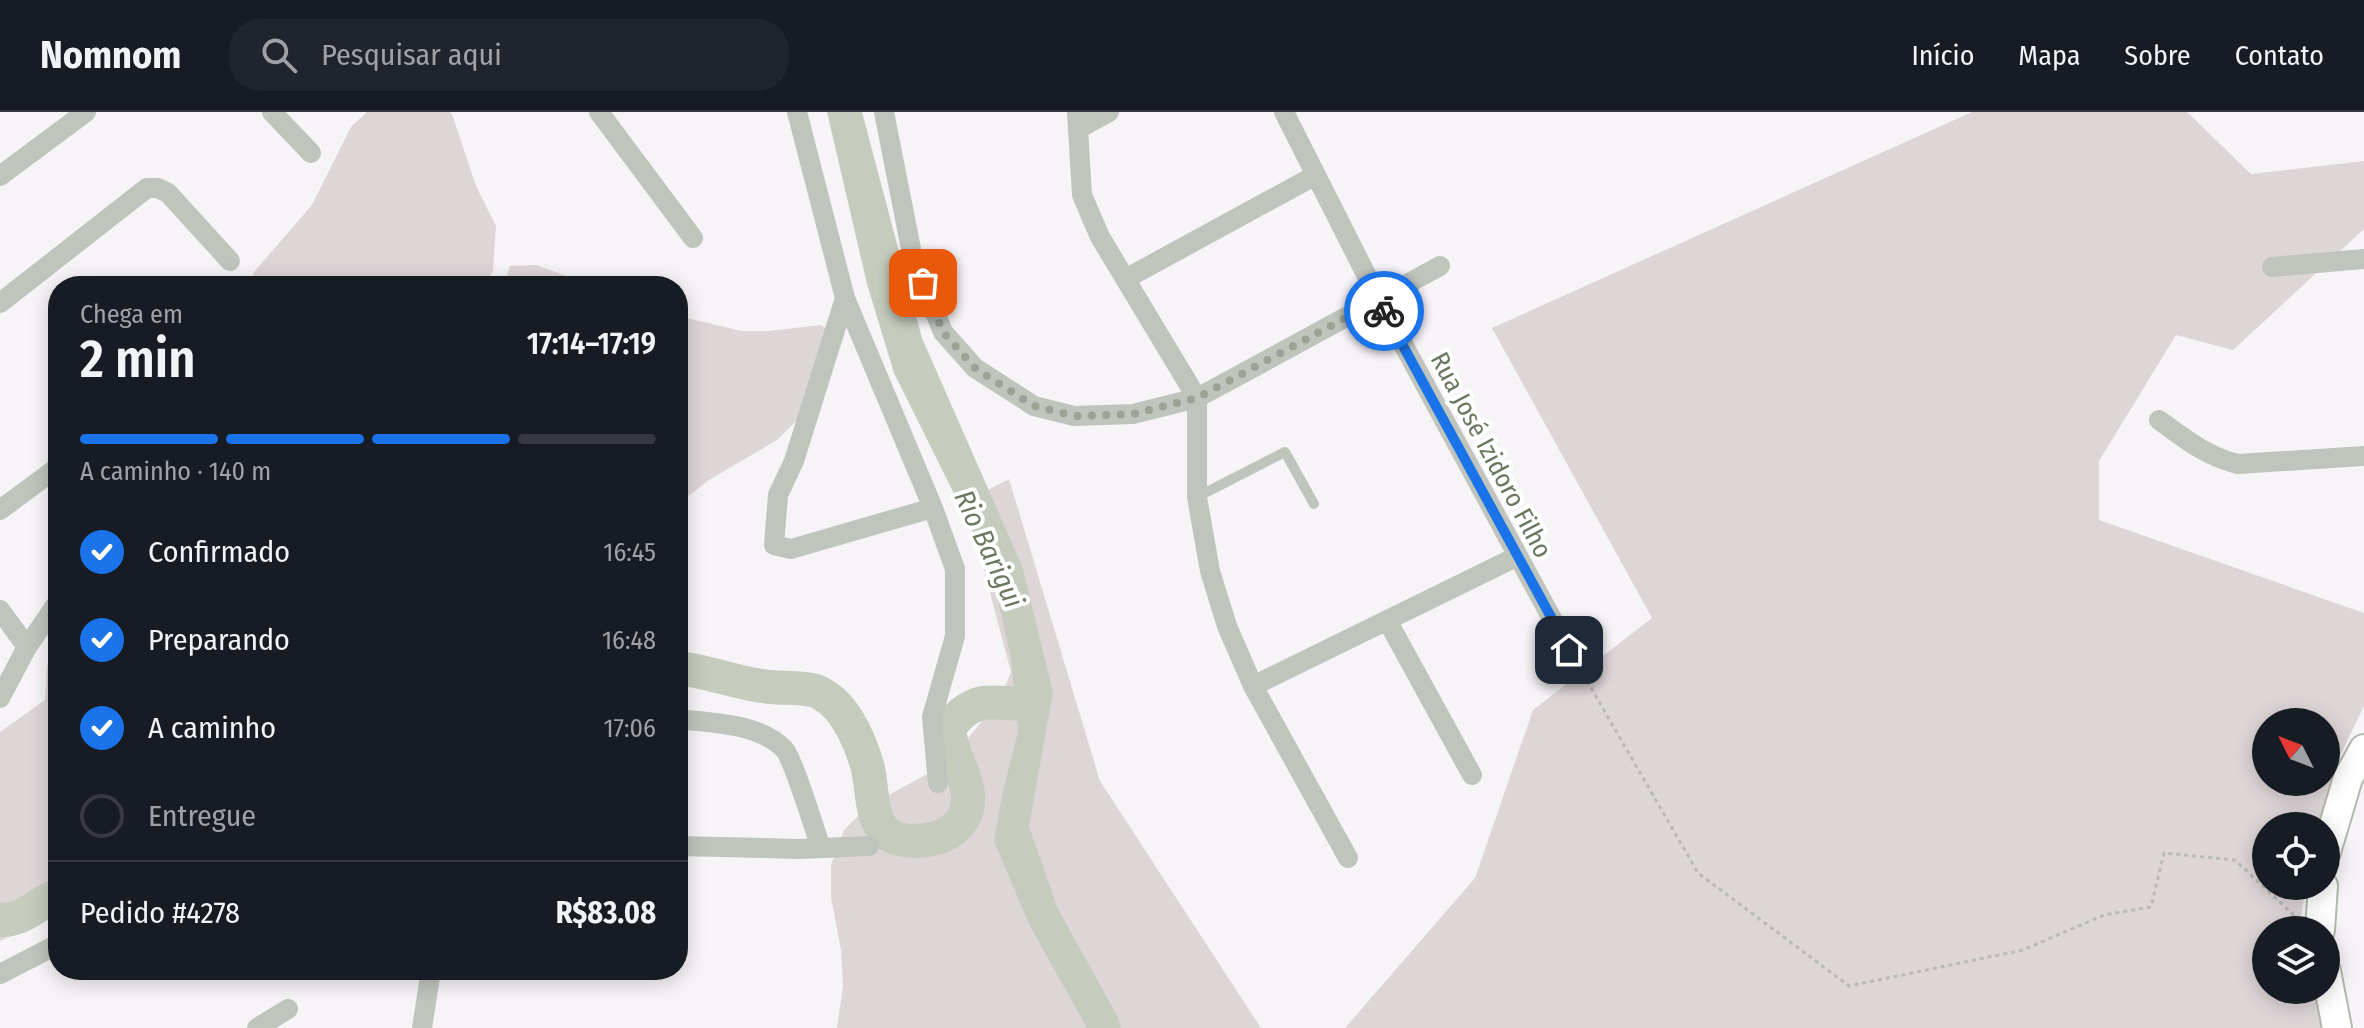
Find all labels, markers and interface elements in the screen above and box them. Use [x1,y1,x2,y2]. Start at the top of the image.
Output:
search box [229,19,789,91]
text: Nomnom [40,32,181,78]
icon: search [257,33,301,77]
text: Pesquisar aqui [321,37,502,73]
text: Início [1911,39,1974,72]
text: Mapa [2018,39,2080,72]
text: Sobre [2124,39,2191,72]
text: Contato [2235,39,2324,72]
pin [889,249,957,317]
icon: bag [901,261,945,305]
courier [1344,271,1424,351]
icon: bike [1362,289,1406,333]
text: Chega em [80,299,183,330]
text: 17:14–17:19 [527,326,656,362]
text: 2 min [80,328,196,391]
street label: Rua José Izidoro Filho [1424,347,1558,563]
text: A caminho · 140 m [80,456,271,487]
water label: Rio Barigui [947,485,1031,613]
icon: check [80,530,124,574]
text: Confirmado [148,534,290,570]
text: 16:45 [603,537,656,568]
pin [1535,616,1603,684]
icon: check [80,618,124,662]
text: Preparando [148,622,290,658]
text: 16:48 [602,625,656,656]
icon: home [1547,628,1591,672]
icon: check [80,706,124,750]
north arrow [2252,708,2340,796]
map controls [2252,708,2340,1004]
text: A caminho [148,710,276,746]
text: 17:06 [603,713,656,744]
text: Entregue [148,798,256,834]
button: locate [2252,812,2340,900]
text: Pedido #4278 [80,895,240,931]
text: R$83.08 [556,895,656,931]
button: layers [2252,916,2340,1004]

